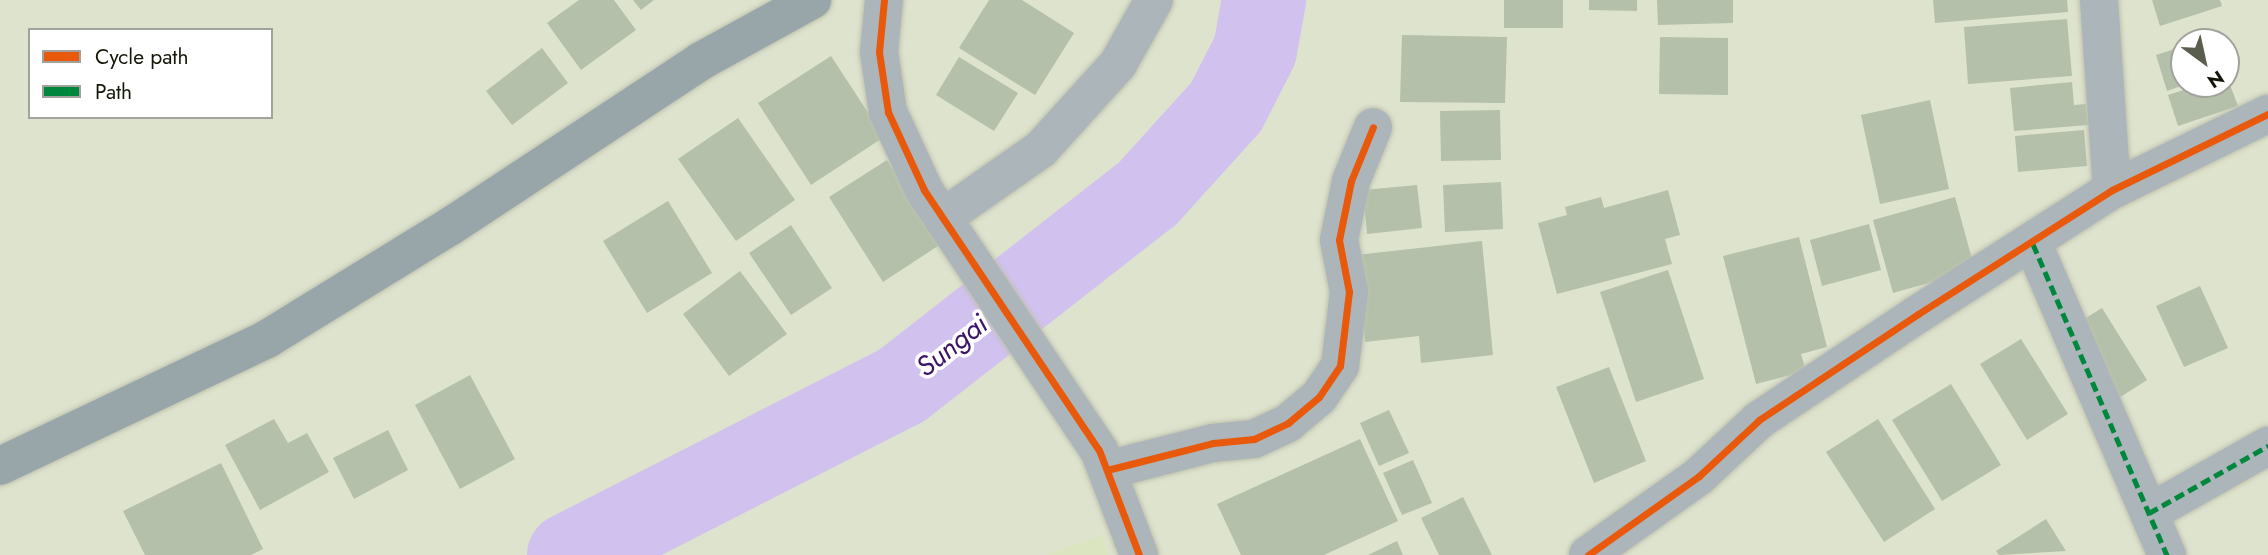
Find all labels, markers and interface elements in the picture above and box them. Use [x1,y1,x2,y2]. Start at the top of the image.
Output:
legend [28,28,273,119]
north arrow [2170,28,2240,98]
text: Cycle path [95,42,188,72]
text: N [2202,64,2229,95]
text: Path [95,77,132,107]
water label: Sungai [910,308,994,384]

